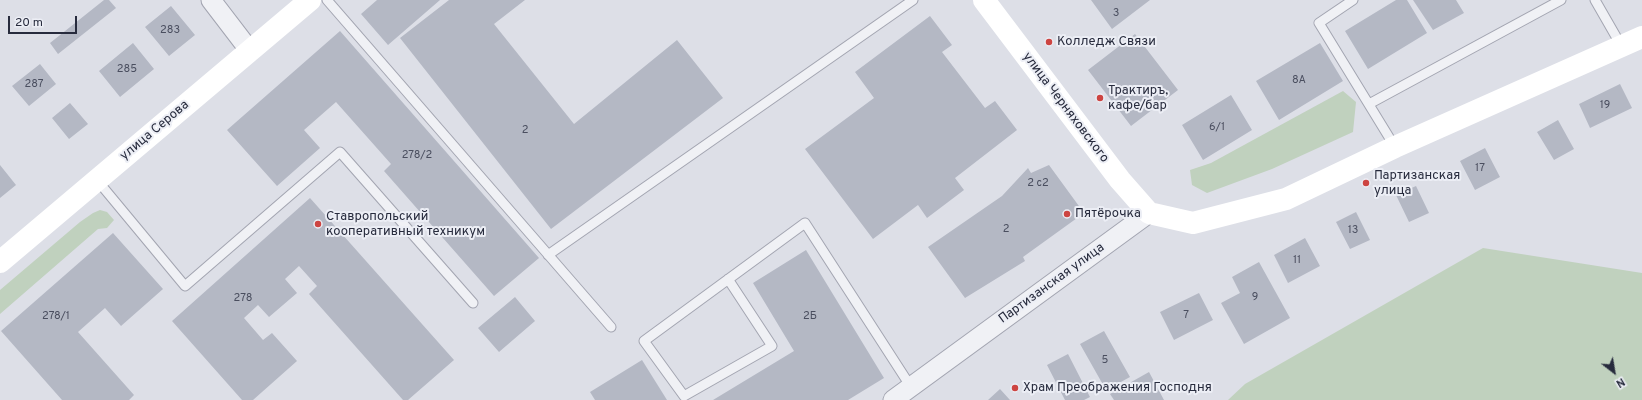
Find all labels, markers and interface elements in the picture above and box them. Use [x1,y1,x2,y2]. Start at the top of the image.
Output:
house number: 3 [1113,7,1119,21]
scale bar [10,8,79,34]
text: 20 m [15,15,43,31]
house number: 283 [160,24,180,38]
place label: Колледж Связи [1057,34,1156,50]
marker: Колледж Связи [1044,37,1054,47]
street label: улица Черняховского [1018,50,1112,166]
house number: 285 [117,63,137,77]
house number: 8А [1292,74,1306,88]
house number: 287 [24,78,44,92]
place label: Трактиръ, кафе/бар [1108,83,1168,114]
marker: Трактиръ, кафе/бар [1095,93,1105,103]
street label: улица Серова [117,98,193,164]
house number: 19 [1600,99,1610,113]
house number: 6/1 [1209,121,1225,135]
house number: 2 [522,124,528,138]
house number: 278/2 [402,149,432,163]
house number: 17 [1475,162,1485,176]
place label: Партизанская улица [1374,168,1460,199]
house number: 2 с2 [1027,177,1049,191]
marker: Партизанская улица [1361,178,1371,188]
place label: Пятёрочка [1075,206,1141,222]
place label: Ставропольский кооперативный техникум [326,209,485,240]
marker: Пятёрочка [1062,209,1072,219]
marker: Ставропольский кооперативный техникум [313,219,323,229]
house number: 2 [1003,223,1009,237]
house number: 13 [1348,224,1358,238]
street label: Партизанская улица [996,240,1108,328]
house number: 11 [1293,254,1301,268]
house number: 9 [1252,291,1258,305]
house number: 278 [234,292,252,306]
house number: 7 [1183,309,1189,323]
house number: 278/1 [42,310,70,324]
house number: 2Б [803,310,817,324]
north arrow [1594,352,1634,392]
house number: 5 [1102,354,1108,368]
text: N [1613,374,1627,390]
place label: Храм Преображения Господня [1023,380,1212,396]
marker: Храм Преображения Господня [1010,383,1020,393]

